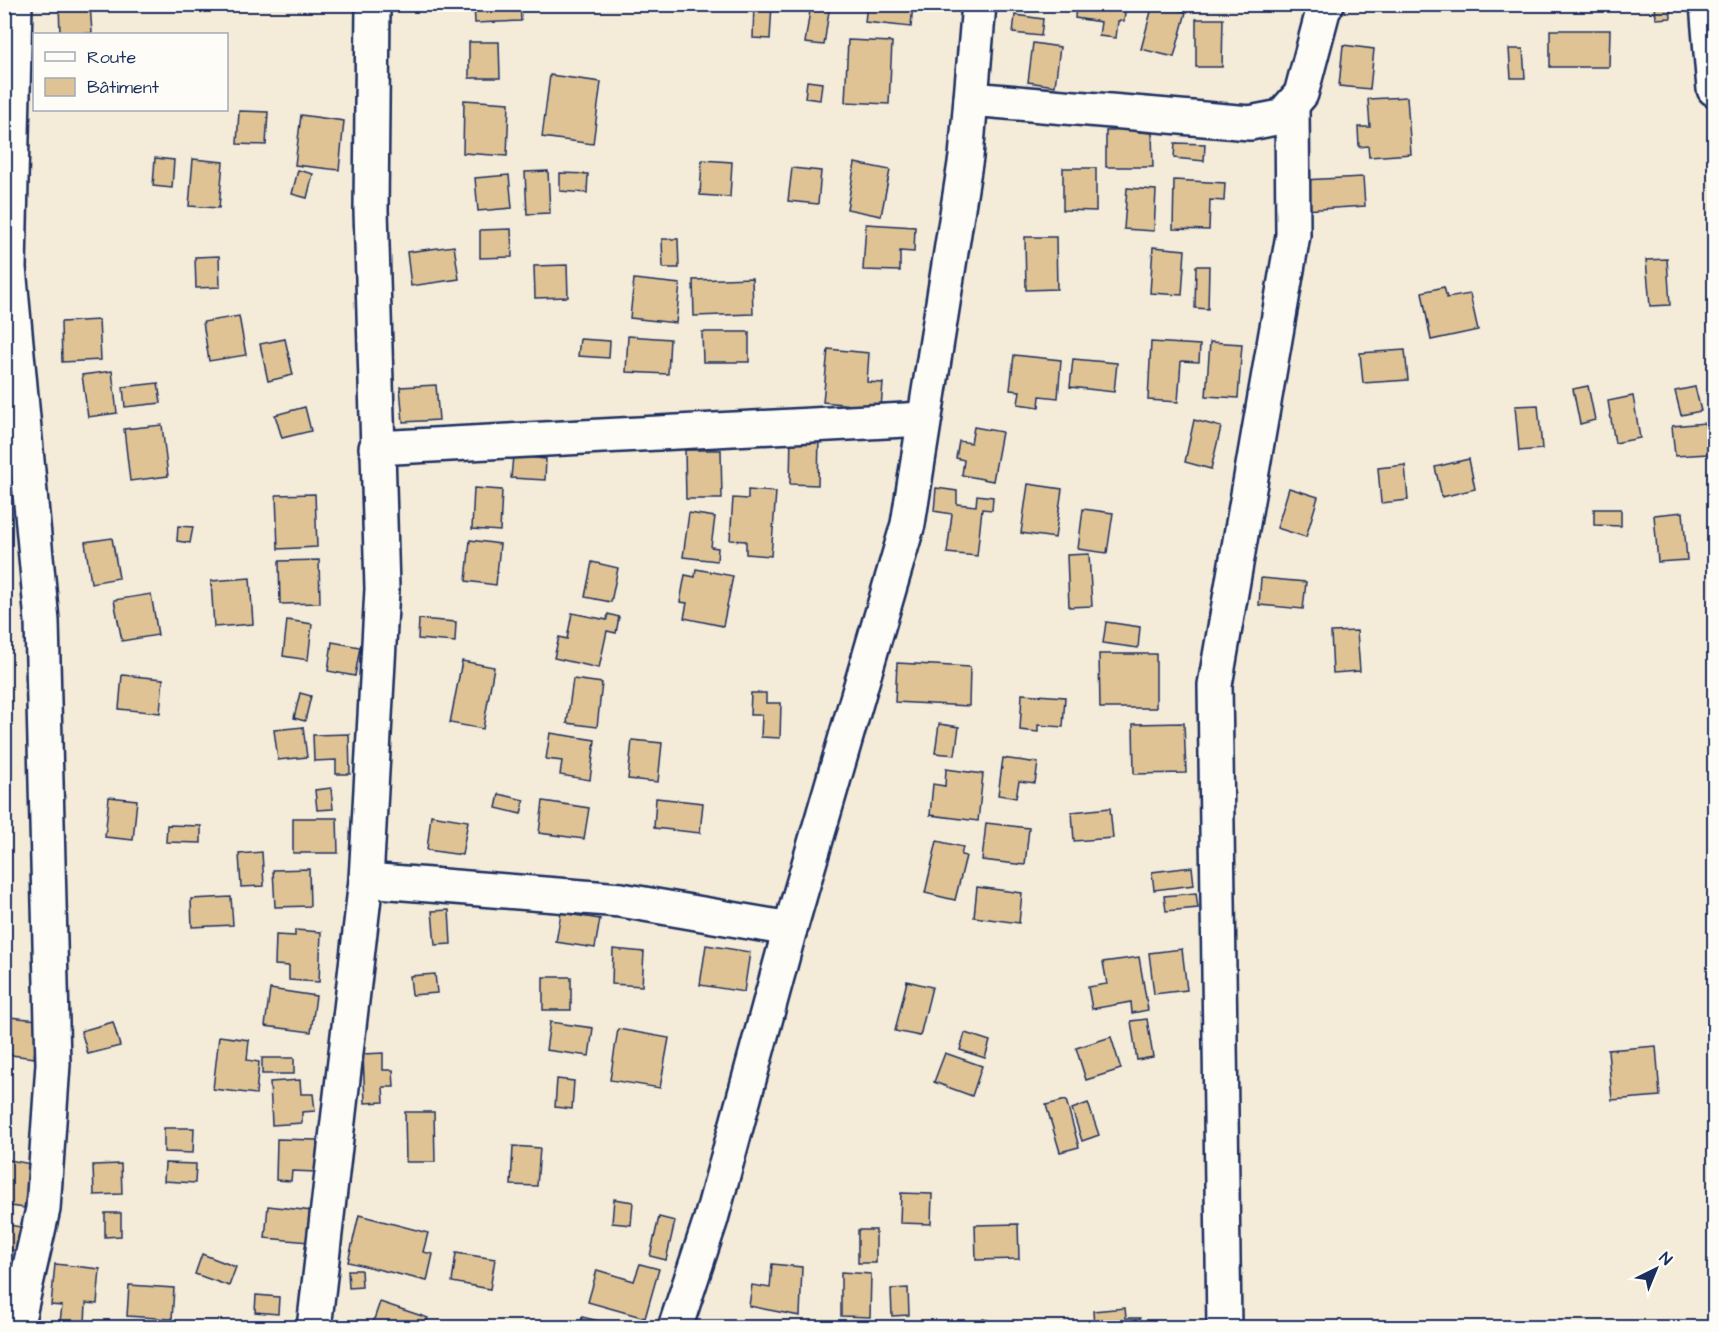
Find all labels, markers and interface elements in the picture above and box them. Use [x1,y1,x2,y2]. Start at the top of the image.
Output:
legend [33,33,228,111]
text: Route [87,45,136,70]
text: Bâtiment [87,75,160,100]
north arrow [1626,1239,1686,1299]
text: N [1654,1247,1677,1270]

